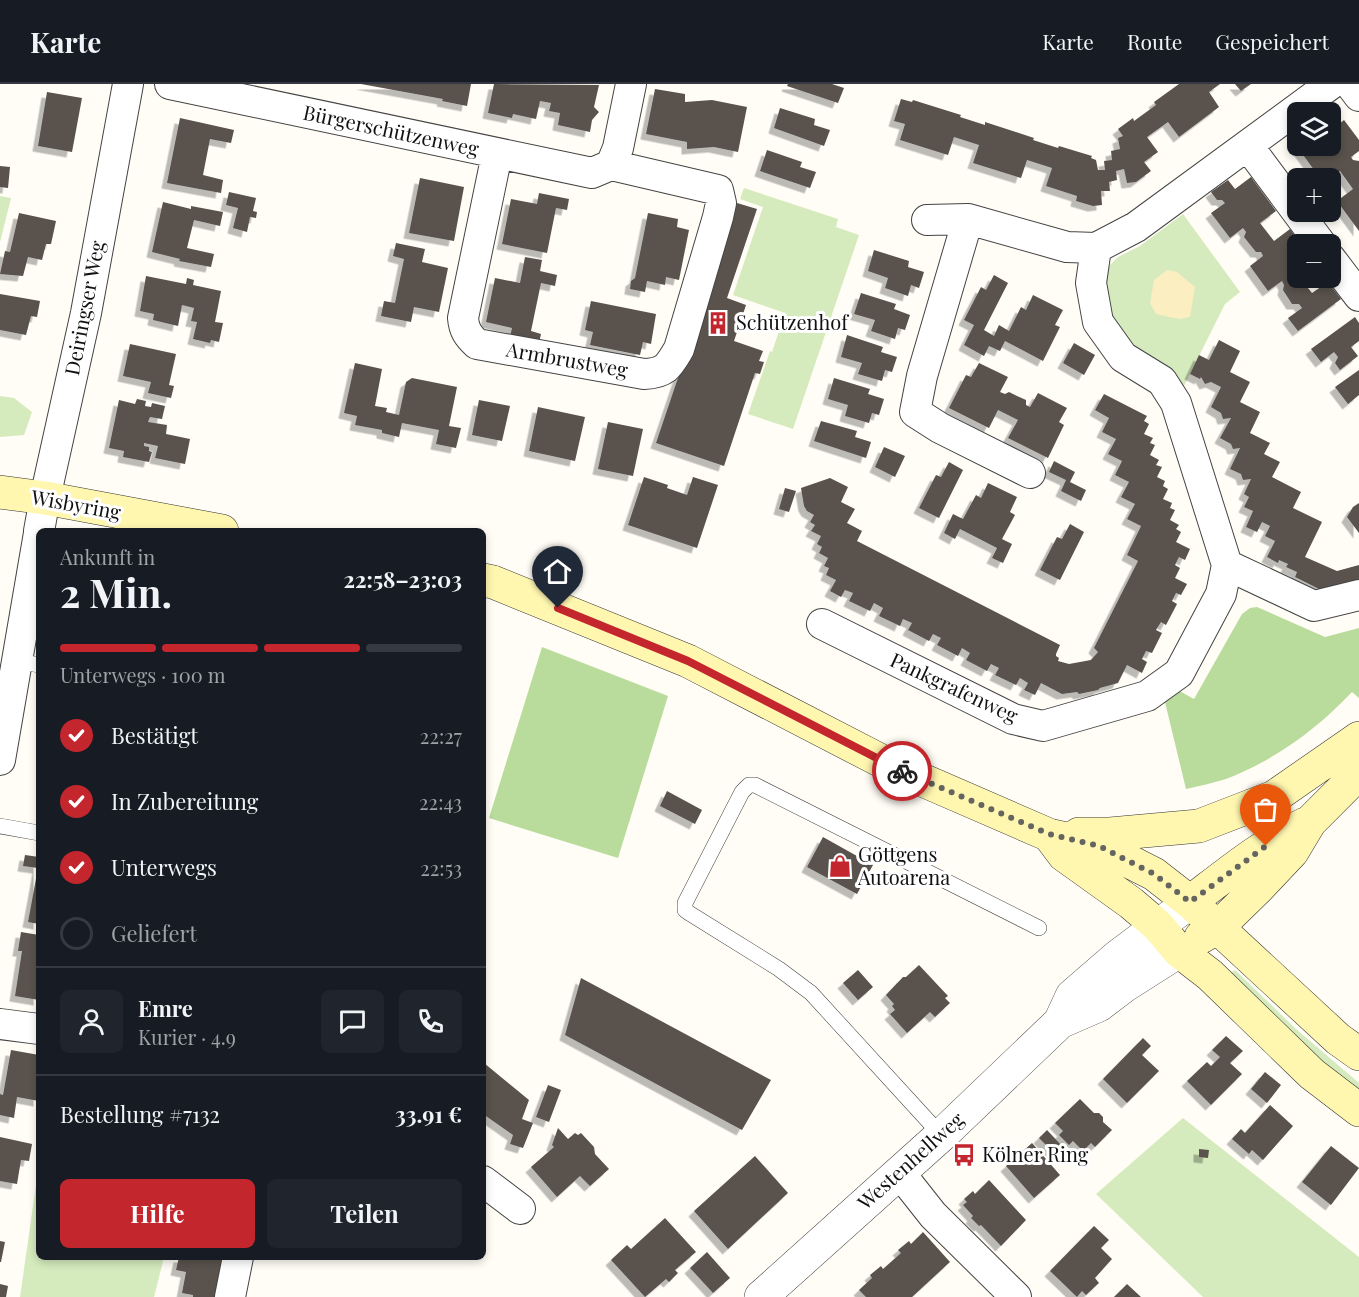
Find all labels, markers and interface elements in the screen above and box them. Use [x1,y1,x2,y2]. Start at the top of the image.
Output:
text: Karte [30,23,101,60]
text: Karte [1042,27,1094,55]
text: Route [1127,27,1182,55]
text: Gespeichert [1215,27,1329,55]
street label: Bürgerschützenweg [301,98,482,161]
map controls [1287,102,1341,288]
button: layers [1287,102,1341,156]
button: + [1287,168,1341,222]
button: − [1287,234,1341,288]
street label: Deiringser Weg [57,238,110,377]
place label: Schützenhof [736,308,849,335]
building icon: Schützenhof [705,310,731,336]
street label: Armbrustweg [503,334,631,383]
street label: Wisbyring [28,482,124,525]
text: Ankunft in [60,543,155,570]
pin [532,546,583,608]
icon: home [541,555,574,588]
text: 22:58–23:03 [344,564,462,594]
text: 2 Min. [60,566,172,618]
street label: Pankgrafenweg [886,645,1023,728]
text: Unterwegs · 100 m [60,661,226,688]
icon: check [60,719,93,752]
text: Bestätigt [111,720,198,750]
text: 22:27 [420,722,462,749]
courier [872,741,932,801]
icon: bike [886,755,919,788]
pin [1240,784,1291,846]
icon: check [60,785,93,818]
text: In Zubereitung [111,786,258,816]
text: 22:43 [419,788,462,815]
icon: bag [1249,793,1282,826]
place label: Göttgens Autoarena [857,840,950,890]
icon: check [60,851,93,884]
text: Unterwegs [111,852,217,882]
shop icon: Göttgens Autoarena [827,853,853,879]
text: 22:53 [420,854,462,881]
text: Geliefert [111,918,197,948]
button: person [60,990,123,1053]
button: chat [321,990,384,1053]
button: phone [399,990,462,1053]
text: Emre [138,993,193,1023]
text: Kurier · 4.9 [138,1023,236,1050]
text: Bestellung #7132 [60,1099,220,1129]
text: 33.91 € [395,1099,462,1129]
street label: Westenhellweg [850,1105,969,1215]
place label: Kölner Ring [982,1140,1089,1167]
bus stop icon: Kölner Ring [951,1142,977,1168]
button: Hilfe [60,1179,255,1248]
button: Teilen [267,1179,462,1248]

